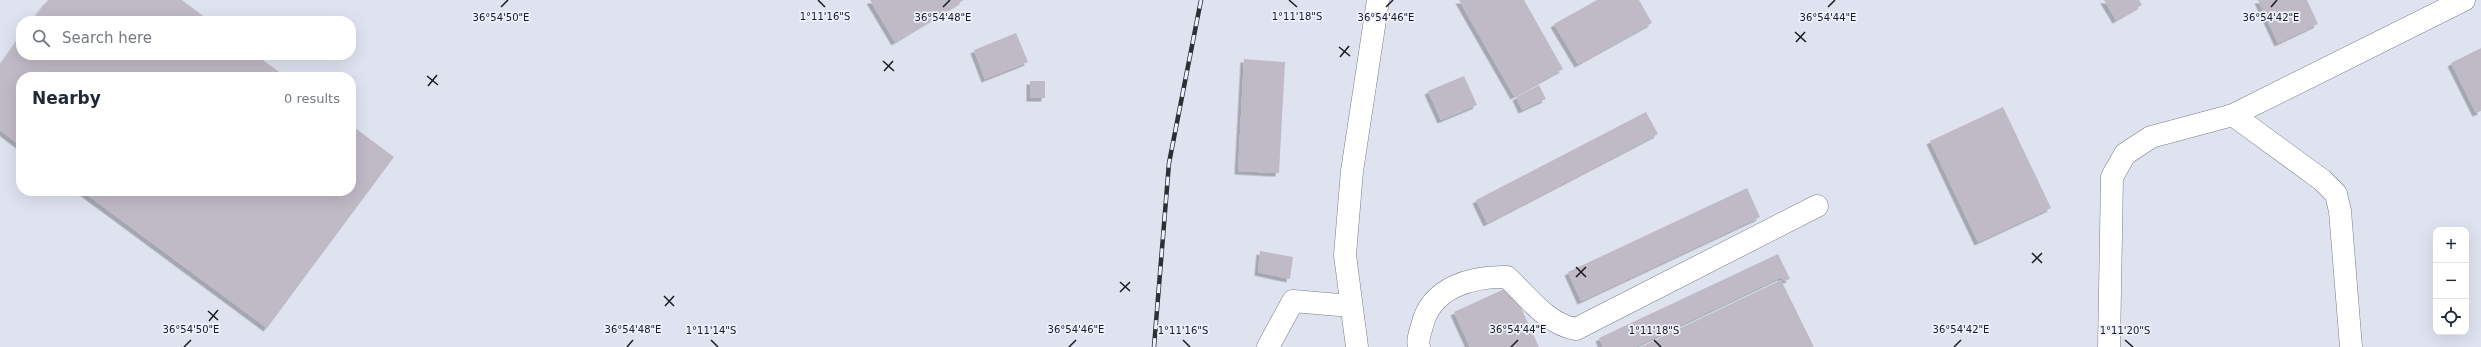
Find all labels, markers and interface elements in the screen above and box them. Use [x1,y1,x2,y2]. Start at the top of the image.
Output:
text: 1°11'16"S [800,11,850,22]
text: 1°11'18"S [1272,11,1322,22]
text: 36°54'50"E [473,12,529,23]
text: 36°54'48"E [915,12,971,23]
text: 36°54'46"E [1358,12,1414,23]
text: 36°54'44"E [1800,12,1856,23]
text: 36°54'42"E [2243,12,2299,23]
search box [16,16,356,60]
icon: search [30,27,52,49]
text: Search here [62,29,152,47]
text: Nearby [32,88,101,108]
text: 0 results [284,91,340,106]
map controls [2433,227,2469,335]
button: + [2433,227,2469,263]
button: − [2433,263,2469,299]
button: locate [2433,299,2469,335]
text: 36°54'50"E [163,324,219,335]
text: 36°54'48"E [605,324,661,335]
text: 36°54'46"E [1048,324,1104,335]
text: 36°54'44"E [1490,324,1546,335]
text: 36°54'42"E [1933,324,1989,335]
text: 1°11'14"S [686,325,736,336]
text: 1°11'16"S [1158,325,1208,336]
text: 1°11'18"S [1629,325,1679,336]
text: 1°11'20"S [2100,325,2150,336]

